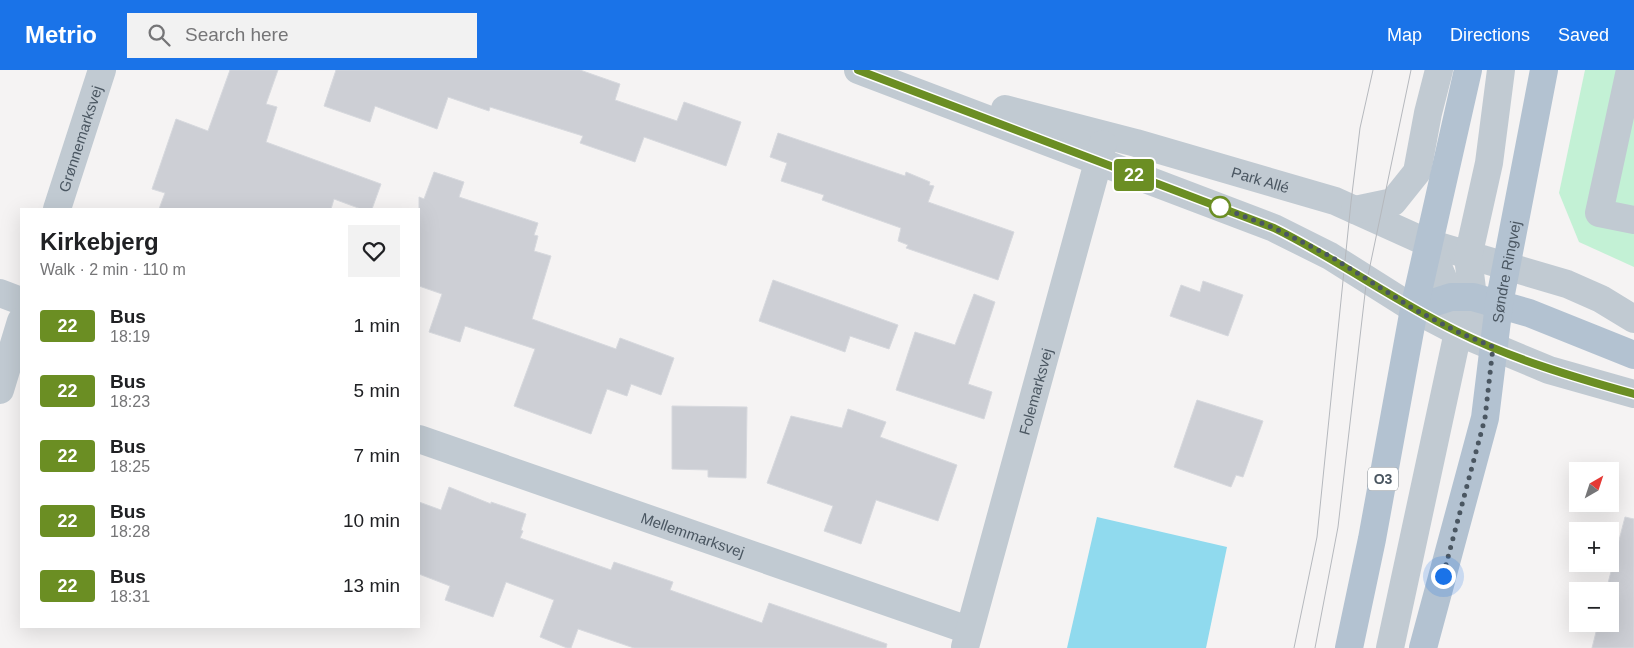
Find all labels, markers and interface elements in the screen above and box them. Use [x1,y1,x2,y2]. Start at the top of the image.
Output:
search box [127,13,477,58]
text: Metrio [25,21,97,48]
icon: search [145,21,173,49]
text: Search here [185,24,289,45]
text: Map [1387,25,1422,45]
text: Directions [1450,25,1530,45]
text: Saved [1558,25,1609,45]
street label: Grønnemarksvej [55,83,105,194]
line badge: 22 [1112,159,1156,191]
street label: Park Allé [1230,163,1291,196]
text: 22 [1124,165,1144,185]
unlabelled marker [1209,196,1231,218]
street label: Søndre Ringvej [1488,219,1523,324]
button: heart [348,225,400,277]
text: Kirkebjerg [40,228,159,255]
text: Walk · 2 min · 110 m [40,261,186,278]
text: Bus [110,306,146,327]
text: 1 min [354,315,400,336]
text: 22 [57,316,78,336]
text: 18:19 [110,328,150,345]
street label: Folemarksvej [1015,346,1055,437]
text: Bus [110,371,146,392]
text: 5 min [354,380,400,401]
text: 22 [57,381,78,401]
text: 18:23 [110,393,150,410]
text: Bus [110,436,146,457]
text: 7 min [354,445,400,466]
text: 22 [57,446,78,466]
text: 18:25 [110,458,150,475]
north arrow [1569,462,1619,512]
map controls [1569,462,1619,632]
road number: O3 [1368,468,1398,490]
text: Bus [110,501,146,522]
street label: Mellemmarksvej [639,508,747,560]
text: 10 min [343,510,400,531]
text: 22 [57,511,78,531]
button: + [1569,522,1619,572]
text: 18:28 [110,523,150,540]
your location [1431,564,1456,589]
text: Bus [110,566,146,587]
text: 13 min [343,575,400,596]
text: 22 [57,576,78,596]
button: − [1569,582,1619,632]
text: 18:31 [110,588,150,605]

